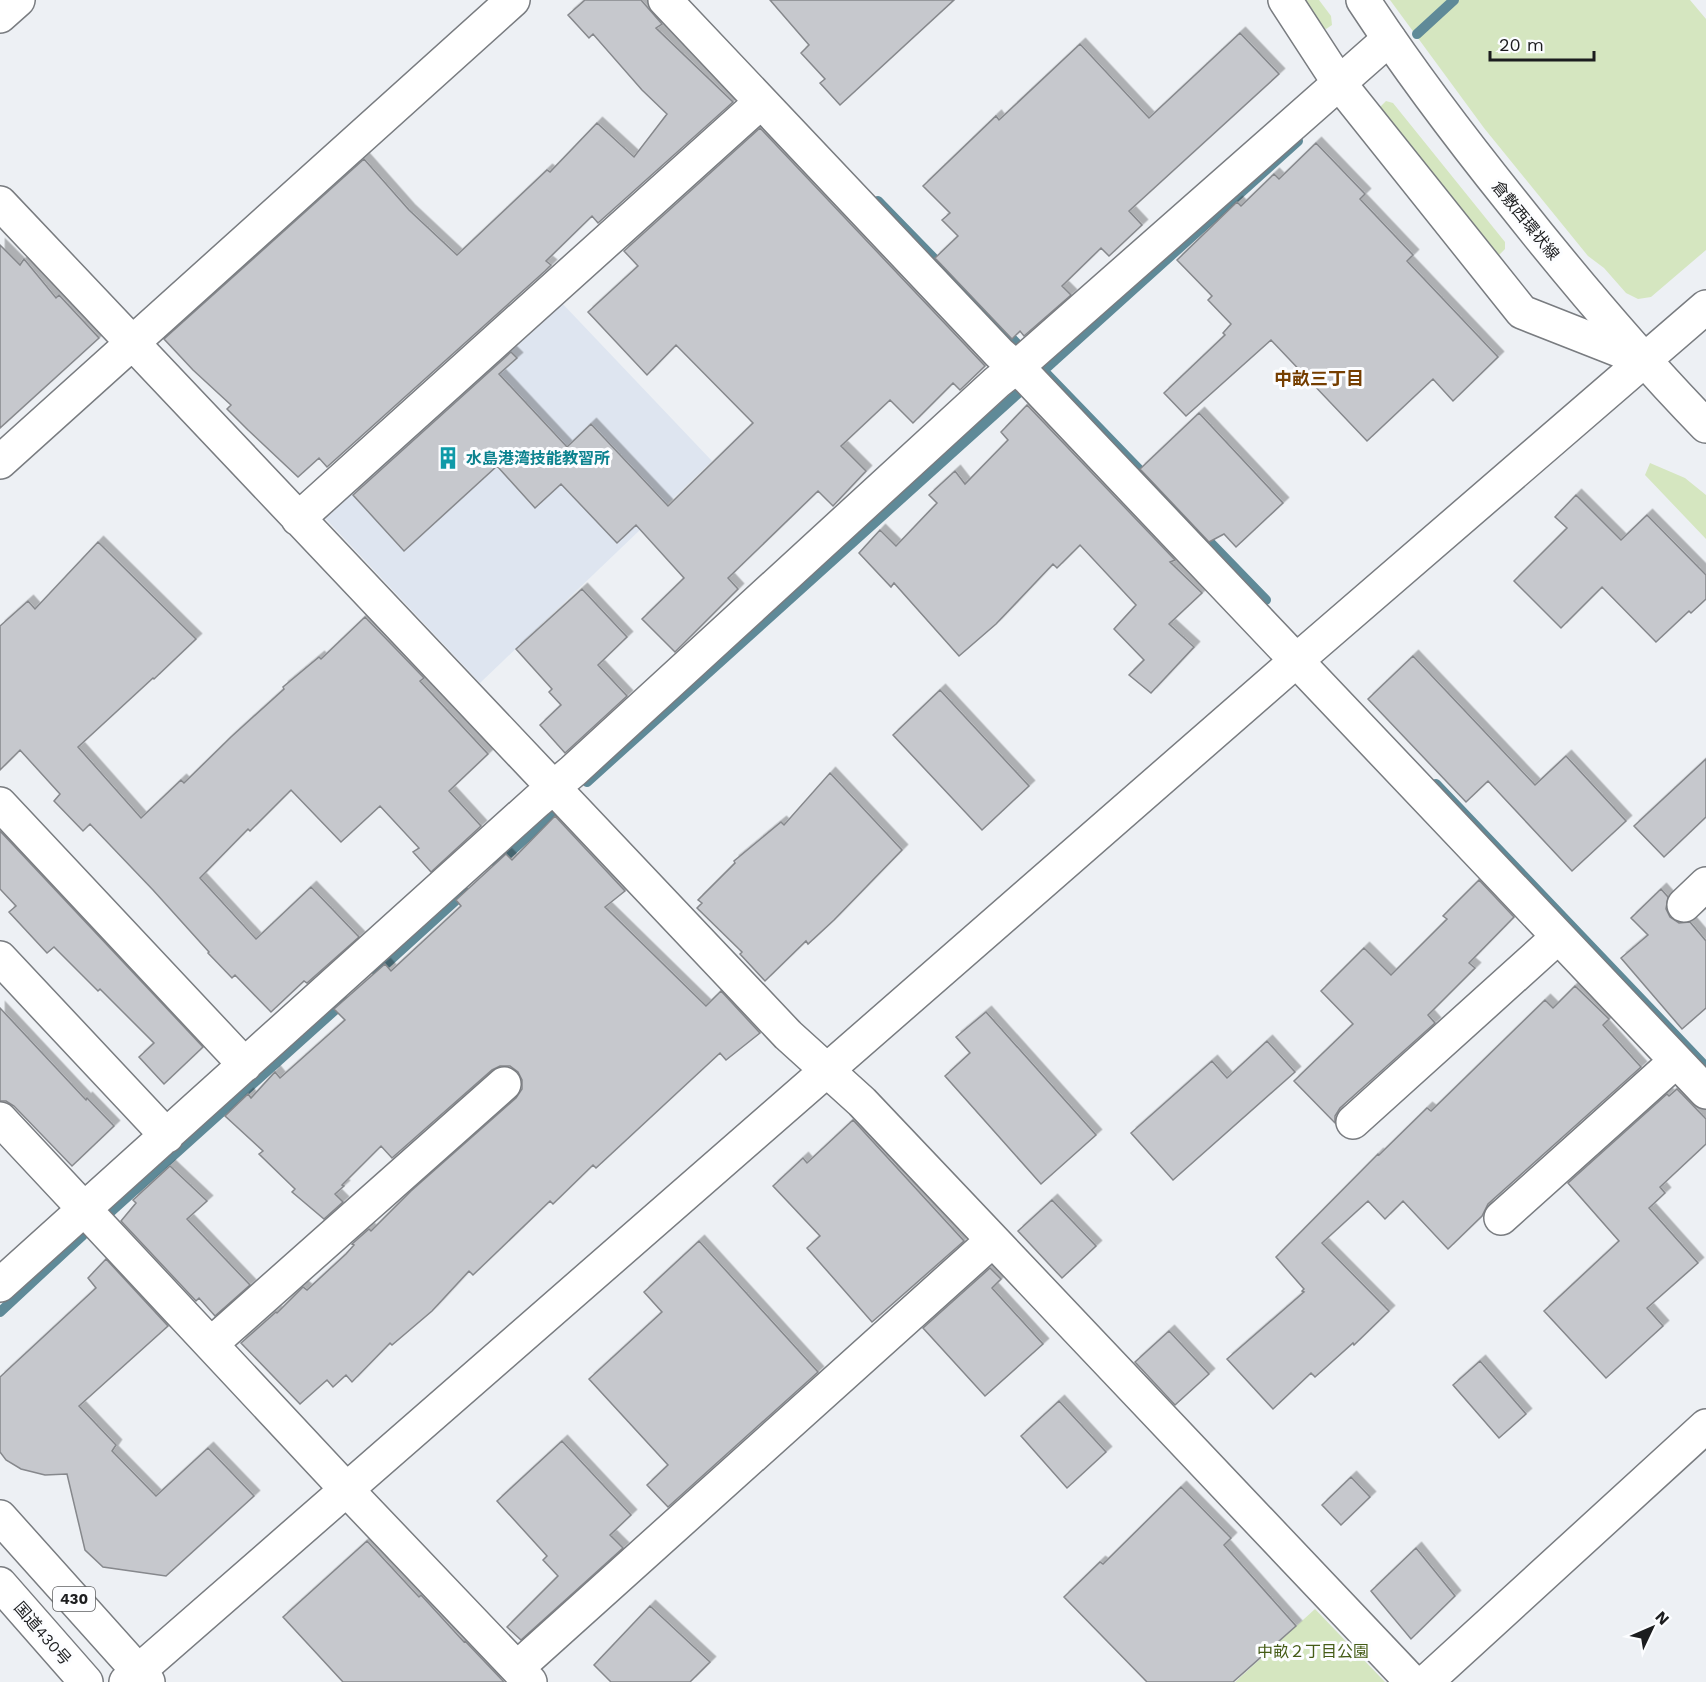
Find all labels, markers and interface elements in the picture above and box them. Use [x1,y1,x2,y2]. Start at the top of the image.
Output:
scale bar [1490,24,1594,62]
text: 20 m [1499,34,1544,55]
street label: 倉敷西環状線 [1488,177,1563,264]
district label: 中畝三丁目 [1274,368,1364,389]
building icon: 水島港湾技能教習所 [435,445,461,471]
place label: 水島港湾技能教習所 [466,449,610,468]
road number: 430 [53,1587,95,1611]
street label: 国道430号 [10,1598,75,1669]
north arrow [1622,1598,1682,1658]
text: N [1651,1607,1673,1629]
park label: 中畝２丁目公園 [1257,1642,1369,1661]

